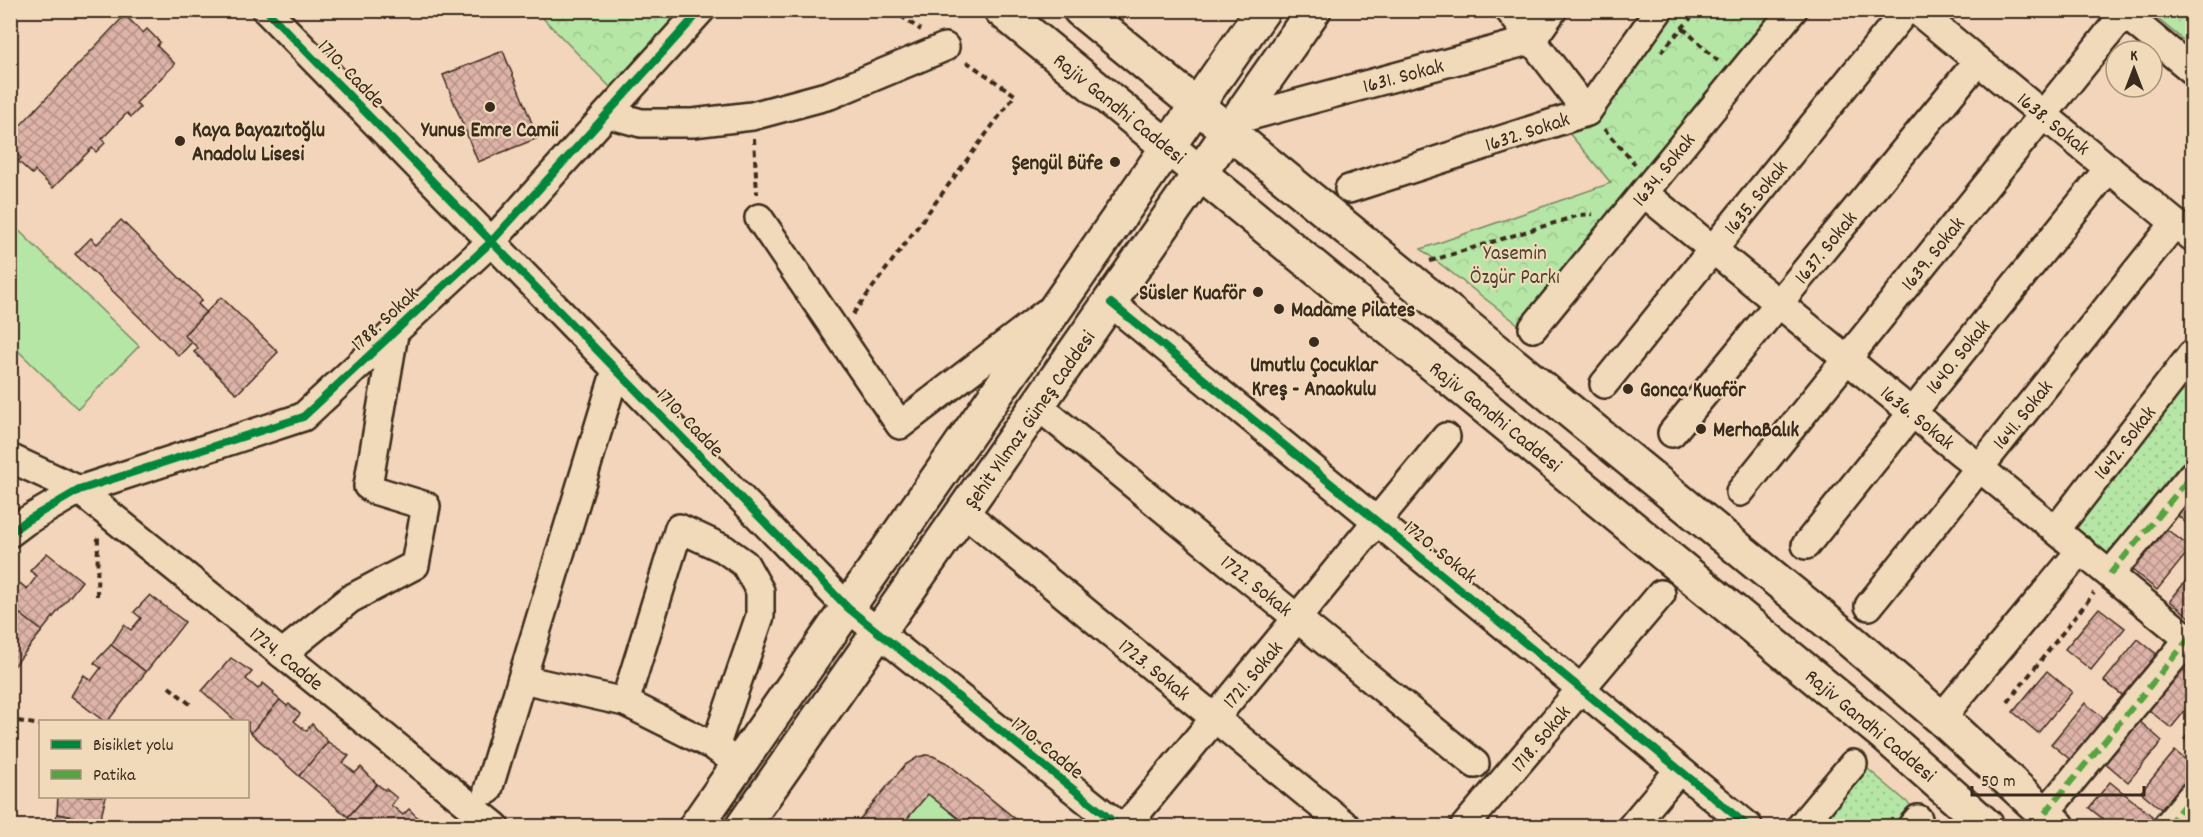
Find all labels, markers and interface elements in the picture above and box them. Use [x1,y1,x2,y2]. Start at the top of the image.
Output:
street label: 1710. Cadde [309,34,391,116]
north arrow [2104,39,2164,99]
text: K [2130,45,2138,68]
street label: Rajiv Gandhi Caddesi [1045,47,1191,173]
street label: 1631. Sokak [1360,53,1448,103]
street label: 1638. Sokak [2009,86,2095,164]
marker: Yunus Emre Camii [483,100,497,114]
street label: 1632. Sokak [1482,106,1574,162]
place label: Kaya Bayazıtoğlu Anadolu Lisesi [192,117,325,171]
place label: Yunus Emre Camii [420,117,559,147]
street label: 1634. Sokak [1626,128,1704,214]
marker: Kaya Bayazıtoğlu Anadolu Lisesi [173,134,187,148]
place label: Şengül Büfe [1012,150,1103,180]
marker: Şengül Büfe [1108,155,1122,169]
street label: 1635. Sokak [1718,155,1797,242]
street label: 1637. Sokak [1789,206,1866,292]
street label: 1639. Sokak [1895,211,1974,298]
park label: Yasemin Özgür Parkı [1470,240,1560,294]
place label: Süsler Kuaför [1139,280,1247,310]
street label: 1788. Sokak [345,281,427,360]
marker: Süsler Kuaför [1251,285,1265,299]
place label: Madame Pilates [1291,297,1416,327]
marker: Madame Pilates [1272,302,1286,316]
street label: 1640. Sokak [1920,314,1999,402]
street label: Şehit Yılmaz Güneş Caddesi [958,325,1105,516]
marker: Umutlu Çocuklar Kreş - Anaokulu [1307,335,1321,349]
place label: Umutlu Çocuklar Kreş - Anaokulu [1250,352,1379,406]
street label: Rajiv Gandhi Caddesi [1421,355,1567,481]
street label: 1641. Sokak [1987,375,2062,457]
place label: Gonca Kuaför [1640,377,1747,407]
street label: 1636. Sokak [1872,380,1960,459]
marker: Gonca Kuaför [1621,382,1635,396]
street label: 1710. Cadde [648,383,730,465]
street label: 1642. Sokak [2088,400,2165,487]
place label: MerhaBalık [1713,417,1799,447]
marker: MerhaBalık [1694,422,1708,436]
street label: 1720. Sokak [1396,514,1482,592]
street label: 1722. Sokak [1213,549,1298,626]
street label: 1724. Cadde [241,621,329,700]
street label: 1723. Sokak [1111,633,1196,710]
street label: 1721. Sokak [1217,635,1292,716]
street label: Rajiv Gandhi Caddesi [1797,663,1941,791]
street label: 1718. Sokak [1505,700,1579,780]
street label: 1710. Cadde [1003,711,1089,788]
legend [39,720,249,798]
text: Bisiklet yolu [93,734,173,759]
scale bar [1972,759,2144,797]
text: Patika [93,764,136,789]
text: 50 m [1981,770,2016,795]

